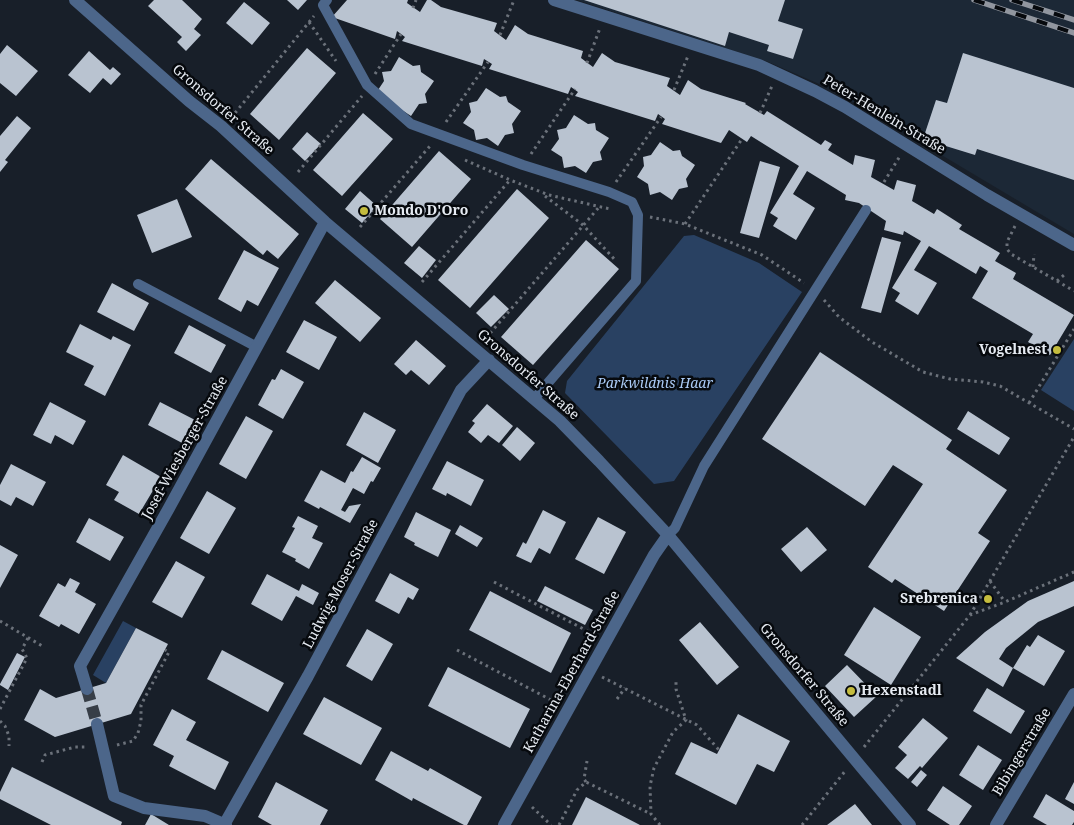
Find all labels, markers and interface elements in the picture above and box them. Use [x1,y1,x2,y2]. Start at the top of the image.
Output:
street label: Gronsdorfer Straße [169,61,277,159]
street label: Peter-Henlein-Straße [820,72,948,158]
place label: Mondo D'Oro [374,203,468,219]
marker: Mondo D'Oro [358,205,370,217]
street label: Gronsdorfer Straße [474,326,582,424]
place label: Vogelnest [979,342,1047,358]
marker: Vogelnest [1051,344,1063,356]
street label: Josef-Wiesberger-Straße [139,373,231,523]
park label: Parkwildnis Haar [597,376,713,392]
street label: Ludwig-Moser-Straße [300,517,382,651]
street label: Katharina-Eberhard-Straße [520,588,624,756]
place label: Srebrenica [900,591,978,607]
marker: Srebrenica [982,593,994,605]
street label: Gronsdorfer Straße [756,620,852,730]
place label: Hexenstadl [861,683,942,699]
marker: Hexenstadl [845,685,857,697]
street label: Bibingerstraße [989,705,1055,799]

